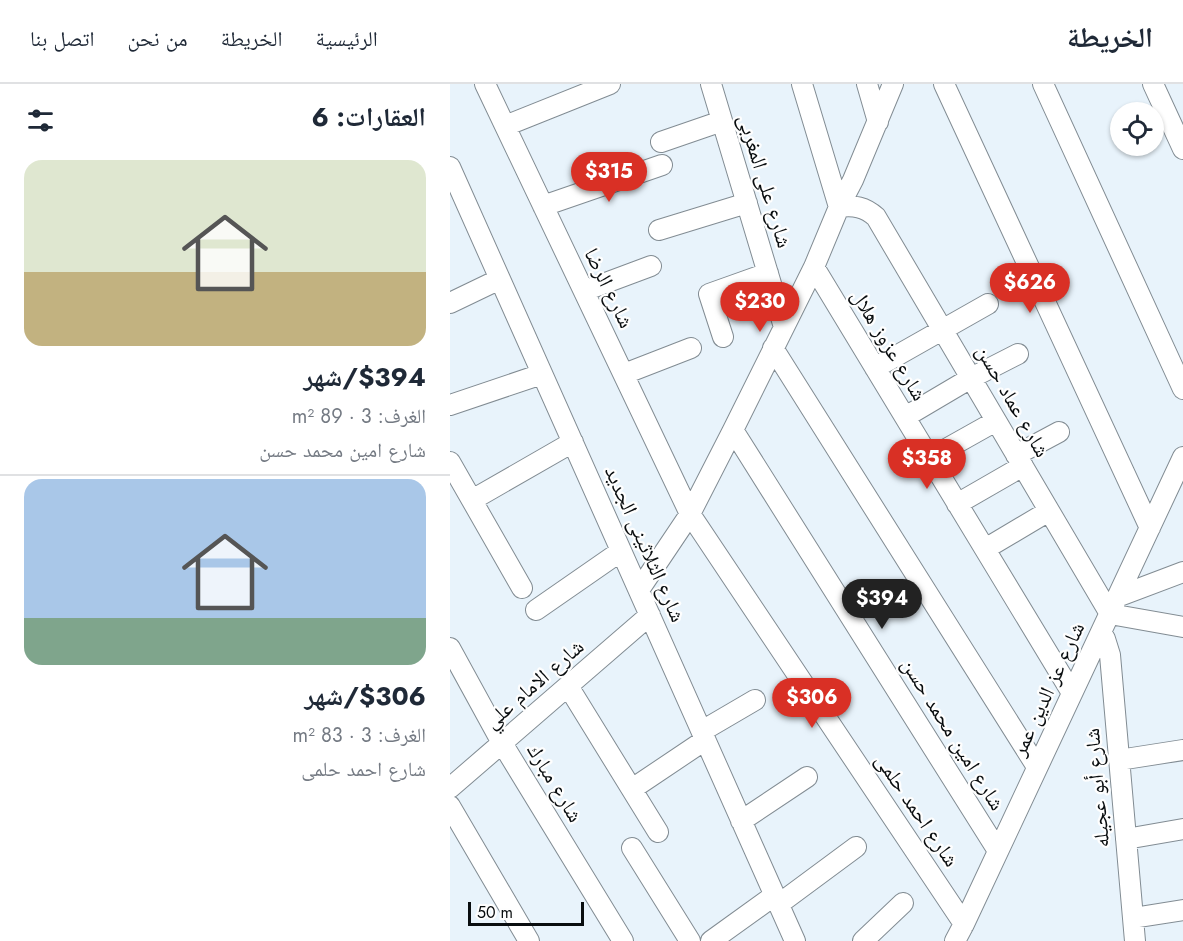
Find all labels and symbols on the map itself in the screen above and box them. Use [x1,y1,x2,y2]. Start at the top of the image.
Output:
street label: شارع على المغربى [730,111,800,251]
pin: $315 [573,152,645,203]
street label: شارع الرضا [577,243,641,333]
pin: $626 [994,263,1066,314]
pin: $230 [724,282,796,333]
street label: شارع عزوز هلال [844,283,934,407]
street label: شارع عماد حسن [969,339,1057,463]
pin: $358 [891,439,963,490]
street label: شارع الثلاثينى الجديد [597,461,693,627]
pin: $394 [846,579,918,630]
street label: شارع عز الدين عمر [1003,617,1092,762]
street label: شارع الامام علي [477,632,591,737]
street label: شارع امين محمد حسن [894,652,1012,816]
pin: $306 [776,678,848,729]
street label: شارع أبو عجيله [1077,727,1117,849]
street label: شارع مبارك [520,738,590,828]
street label: شارع احمد حلمى [868,747,966,873]
scale bar [468,899,584,926]

